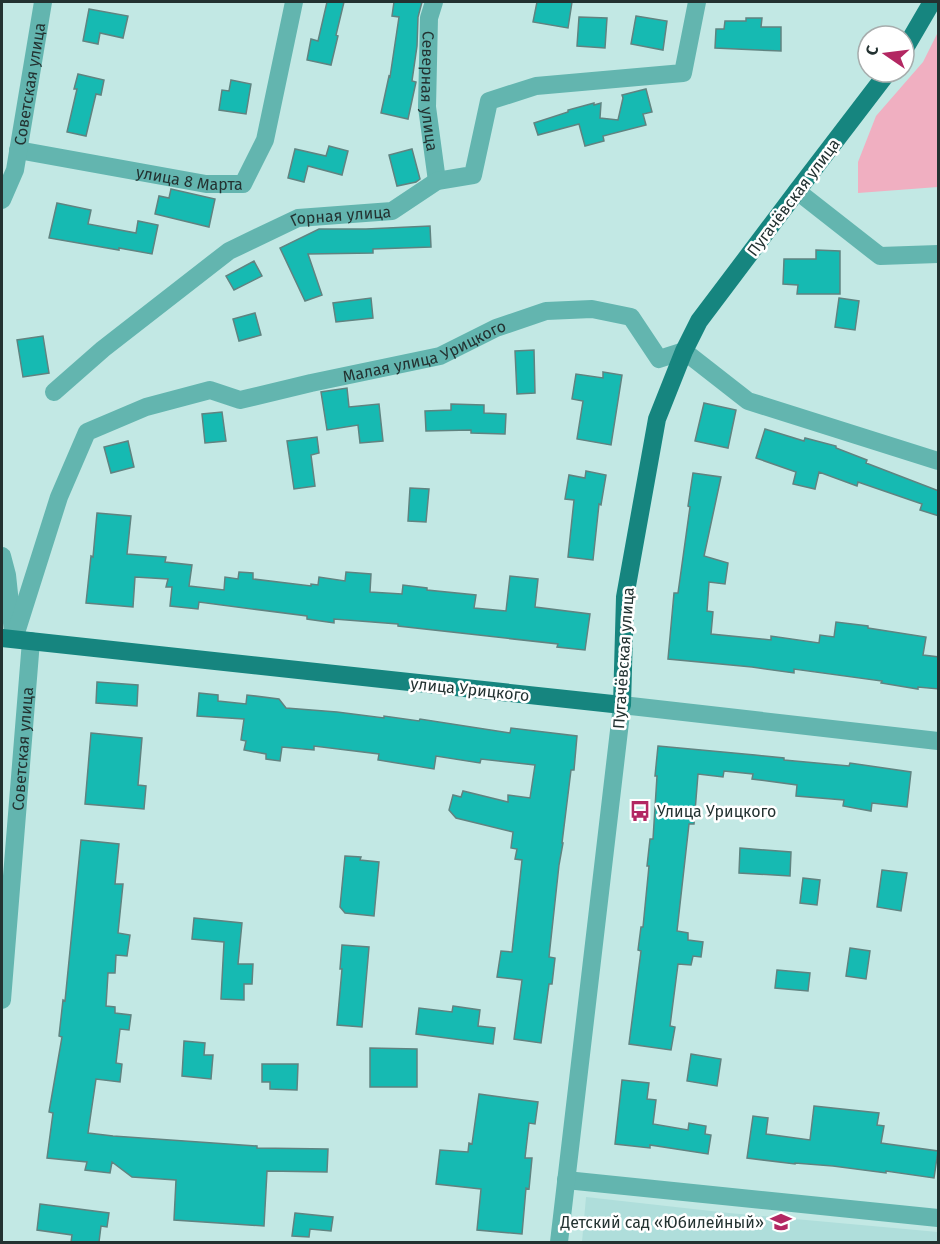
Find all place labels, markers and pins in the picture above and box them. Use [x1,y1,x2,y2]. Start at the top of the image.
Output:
bus stop icon: Улица Урицкого [628,799,652,823]
place label: Улица Урицкого [657,802,776,821]
school or university icon: Детский сад «Юбилейный» [769,1210,793,1234]
place label: Детский сад «Юбилейный» [559,1213,764,1232]

